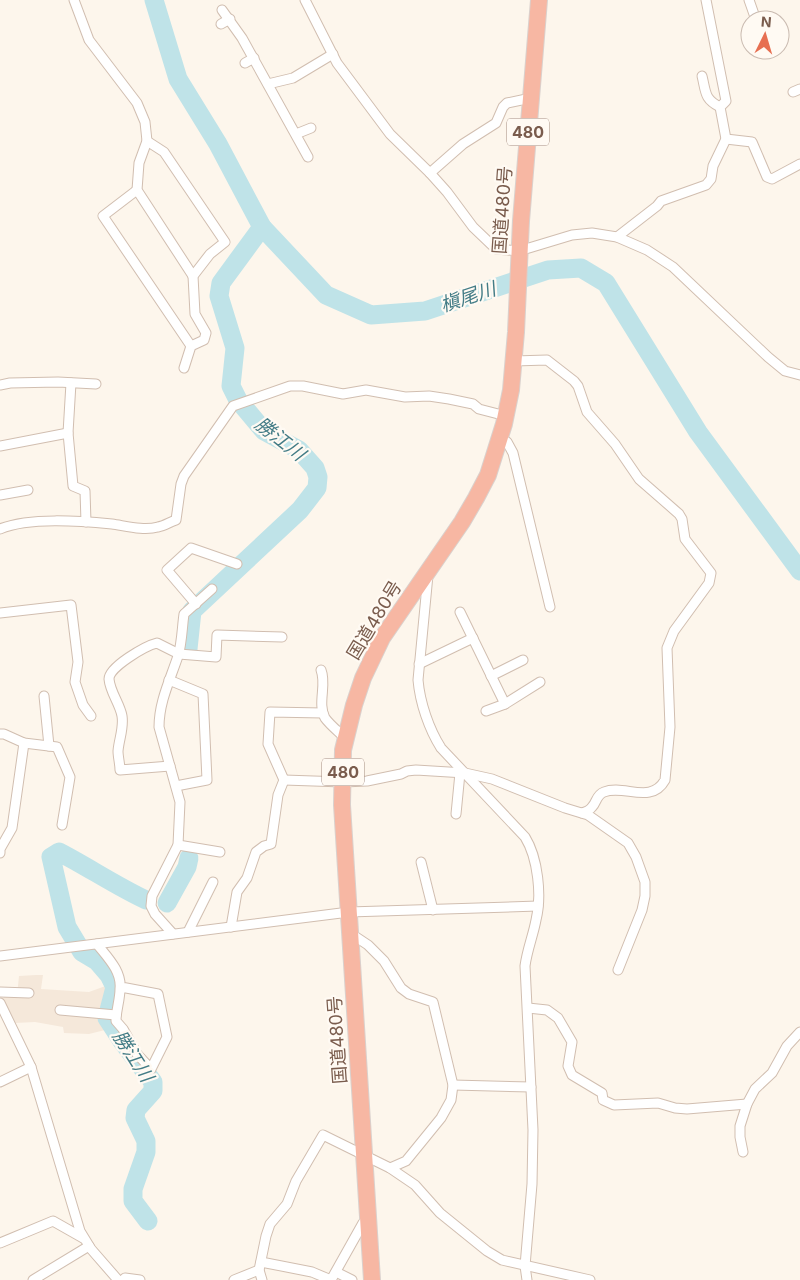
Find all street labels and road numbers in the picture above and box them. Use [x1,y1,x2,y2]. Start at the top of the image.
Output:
road number: 480 [507,118,549,146]
street label: 国道480号 [488,165,516,255]
street label: 国道480号 [342,577,406,663]
road number: 480 [322,759,364,786]
street label: 国道480号 [323,995,351,1085]

